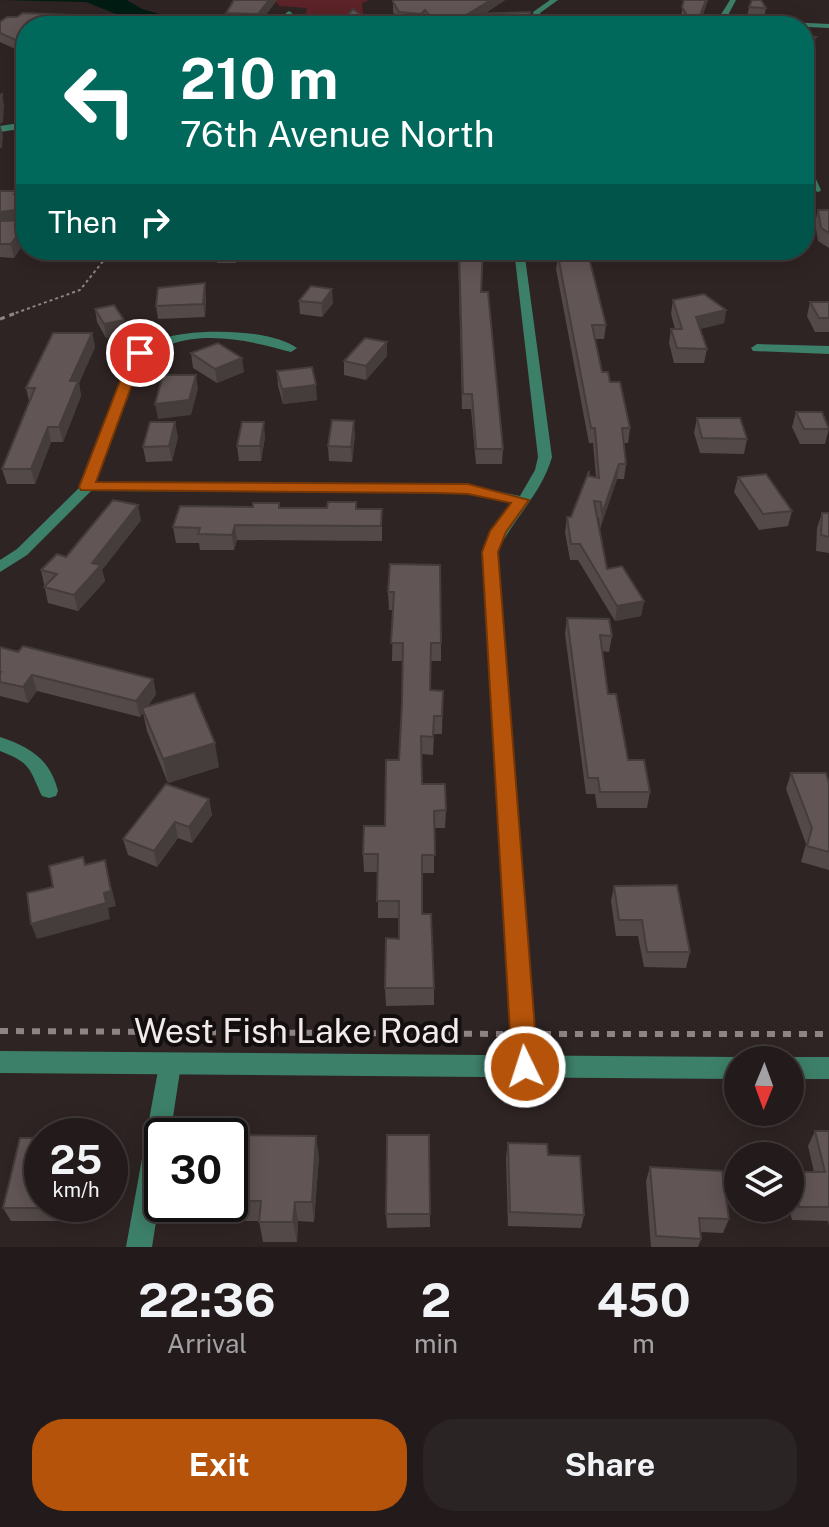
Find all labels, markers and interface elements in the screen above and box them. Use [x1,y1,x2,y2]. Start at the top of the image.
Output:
text: 210 m [180,46,338,112]
icon: left [48,48,152,152]
text: 76th Avenue North [180,113,495,155]
icon: right [133,200,177,244]
text: Then [48,204,117,240]
pin [106,319,174,387]
icon: arrive [118,331,162,375]
street label: West Fish Lake Road [134,1011,460,1051]
position arrow [483,1025,567,1109]
north arrow [724,1046,804,1126]
map controls [724,1046,804,1222]
speed limit sign: 30 [144,1118,248,1222]
text: 25 [50,1136,102,1183]
button: layers [724,1142,804,1222]
text: km/h [52,1178,100,1202]
text: 22:36 [138,1271,276,1328]
text: 2 [421,1271,451,1328]
text: 450 [596,1271,691,1328]
text: Arrival [167,1328,247,1359]
text: min [414,1328,458,1359]
text: m [632,1328,655,1359]
button: Exit [32,1419,407,1511]
button: Share [423,1419,797,1511]

